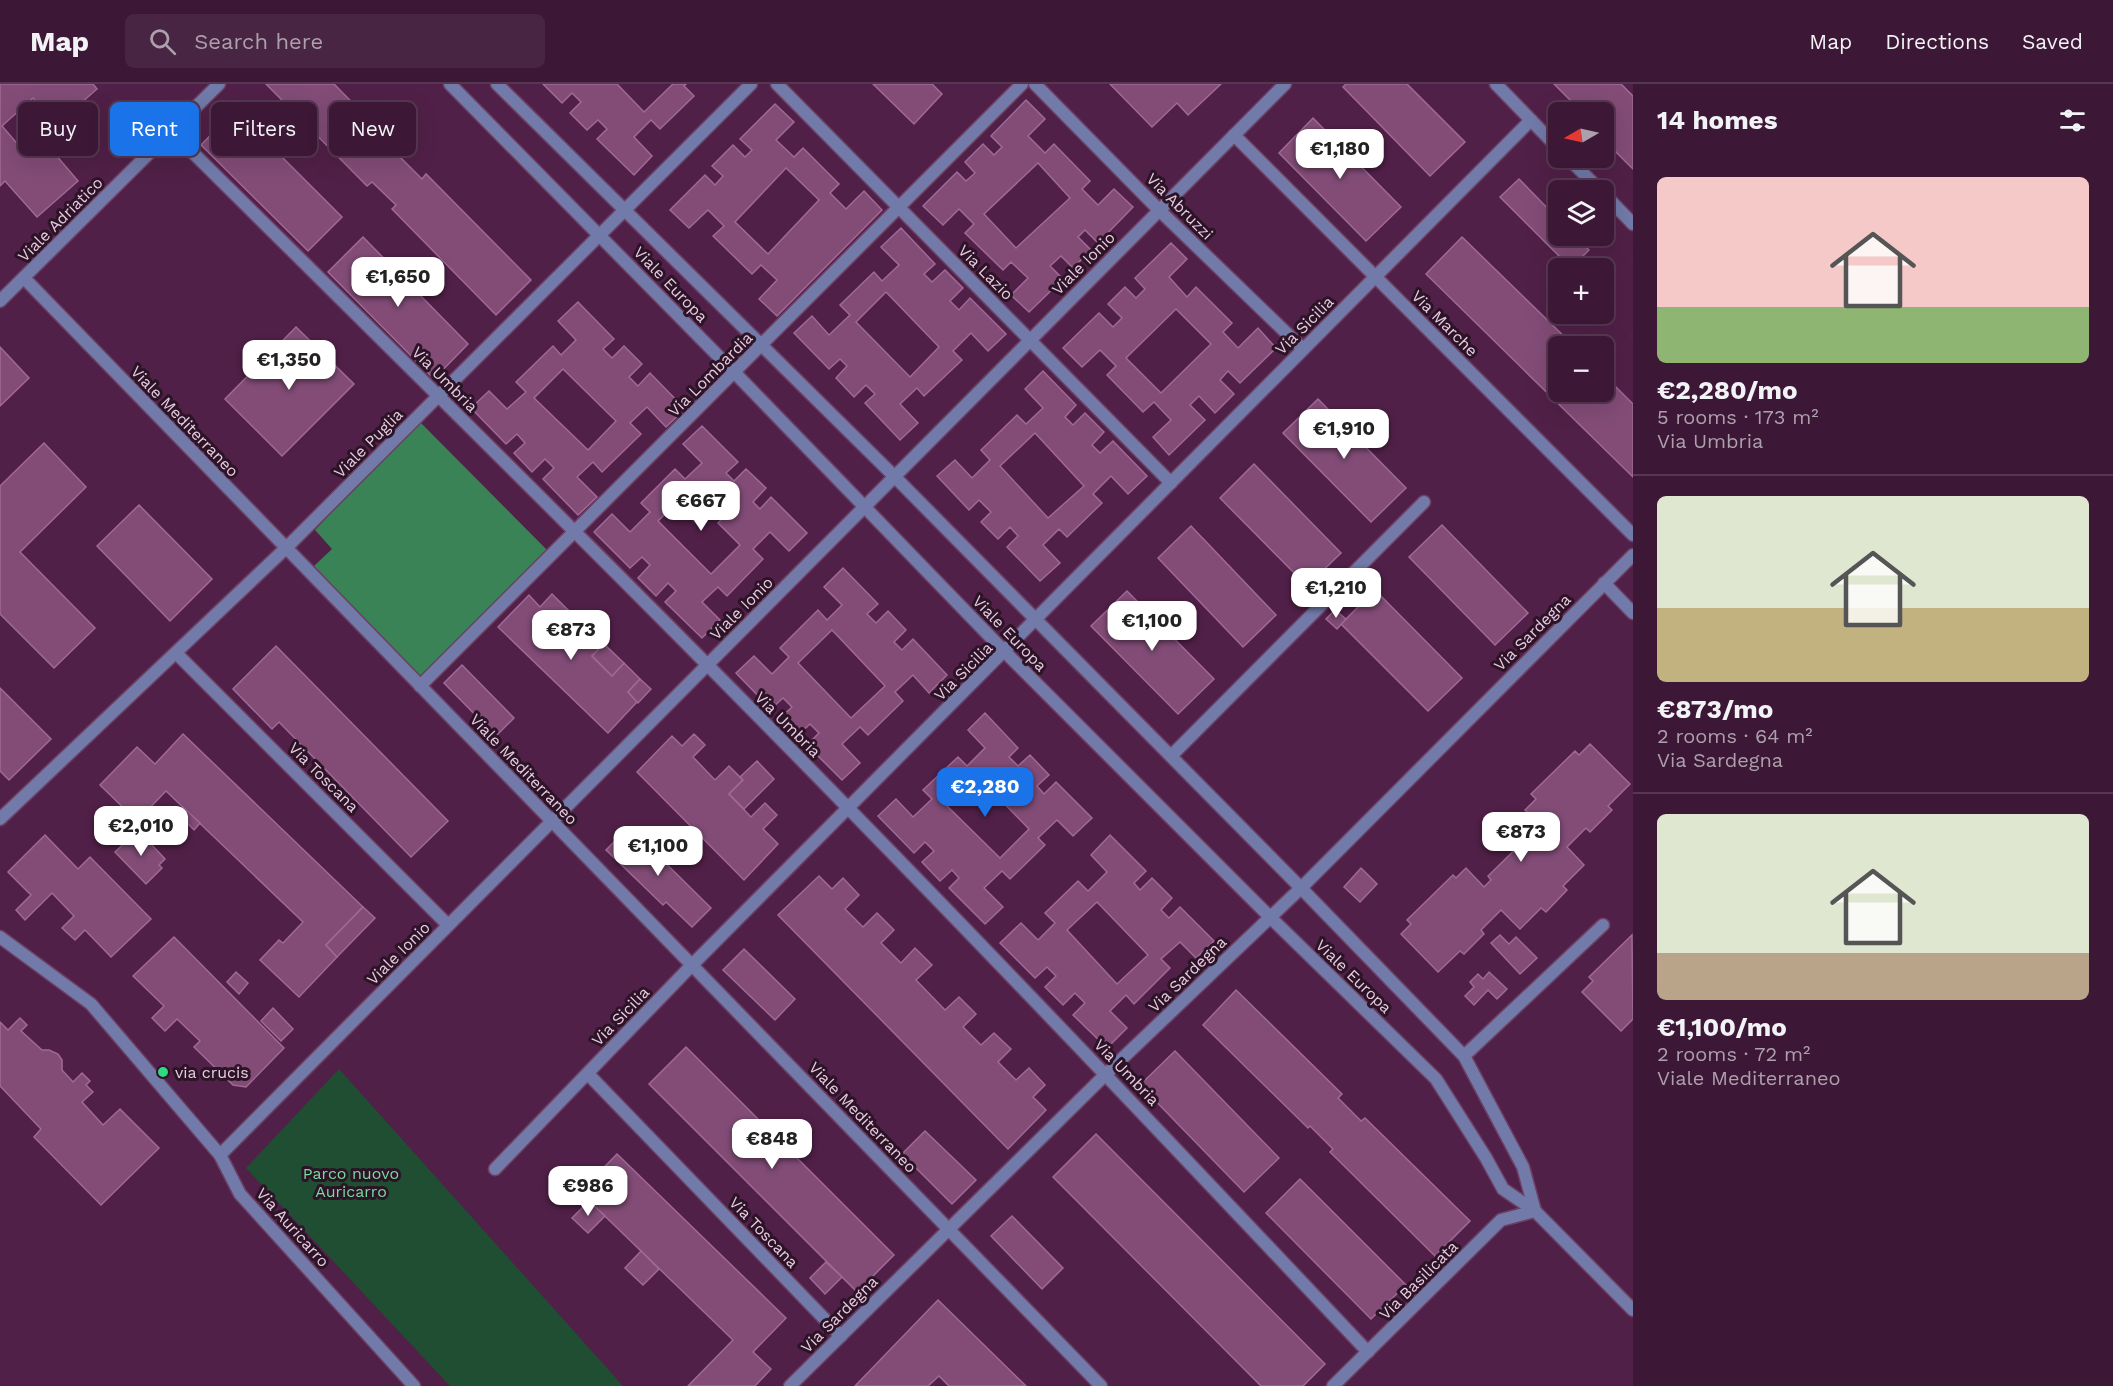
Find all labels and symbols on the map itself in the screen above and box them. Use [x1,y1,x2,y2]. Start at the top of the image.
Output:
north arrow [1548,102,1614,168]
pin: €1,180 [1291,129,1389,180]
street label: Via Abruzzi [1142,169,1217,244]
street label: Viale Adriatico [14,173,107,266]
street label: Viale Ionio [1048,228,1119,299]
street label: Via Lazio [954,241,1017,304]
street label: Viale Europa [630,242,712,326]
pin: €1,650 [349,257,447,308]
street label: Via Marche [1408,286,1482,360]
street label: Via Sicilia [1271,292,1337,358]
street label: Via Lombardia [664,328,757,421]
pin: €1,350 [240,340,338,391]
street label: Via Umbria [408,343,481,416]
street label: Viale Mediterraneo [127,362,242,481]
street label: Viale Puglia [330,405,407,482]
pin: €1,910 [1295,409,1393,460]
pin: €667 [665,481,737,532]
pin: €1,210 [1287,568,1385,619]
street label: Viale Ionio [706,573,777,644]
street label: Via Sardegna [1490,590,1575,675]
street label: Viale Europa [969,591,1051,675]
pin: €1,100 [1103,601,1201,652]
pin: €873 [535,610,607,661]
street label: Via Sicilia [930,638,996,704]
street label: Via Umbria [751,688,824,761]
street label: Viale Mediterraneo [466,710,581,829]
street label: Via Toscana [285,738,363,816]
pin: €2,280 [936,767,1034,818]
pin: €2,010 [92,806,190,857]
pin: €873 [1485,812,1557,863]
pin: €1,100 [609,826,707,877]
street label: Viale Ionio [363,918,434,989]
street label: Via Sardegna [1144,932,1230,1016]
street label: Viale Europa [1312,935,1396,1017]
street label: Via Sicilia [588,983,653,1050]
street label: Via Umbria [1090,1035,1163,1110]
street label: Viale Mediterraneo [805,1058,920,1177]
place label: via crucis [175,1063,249,1082]
marker: via crucis [156,1065,170,1079]
pin: €848 [736,1119,808,1170]
park label: Parco nuovo Auricarro [303,1164,399,1201]
pin: €986 [552,1166,624,1217]
street label: Via Auricarro [252,1184,333,1271]
street label: Via Toscana [725,1193,802,1272]
street label: Via Basilicata [1375,1237,1462,1324]
street label: Via Sardegna [797,1272,882,1357]

